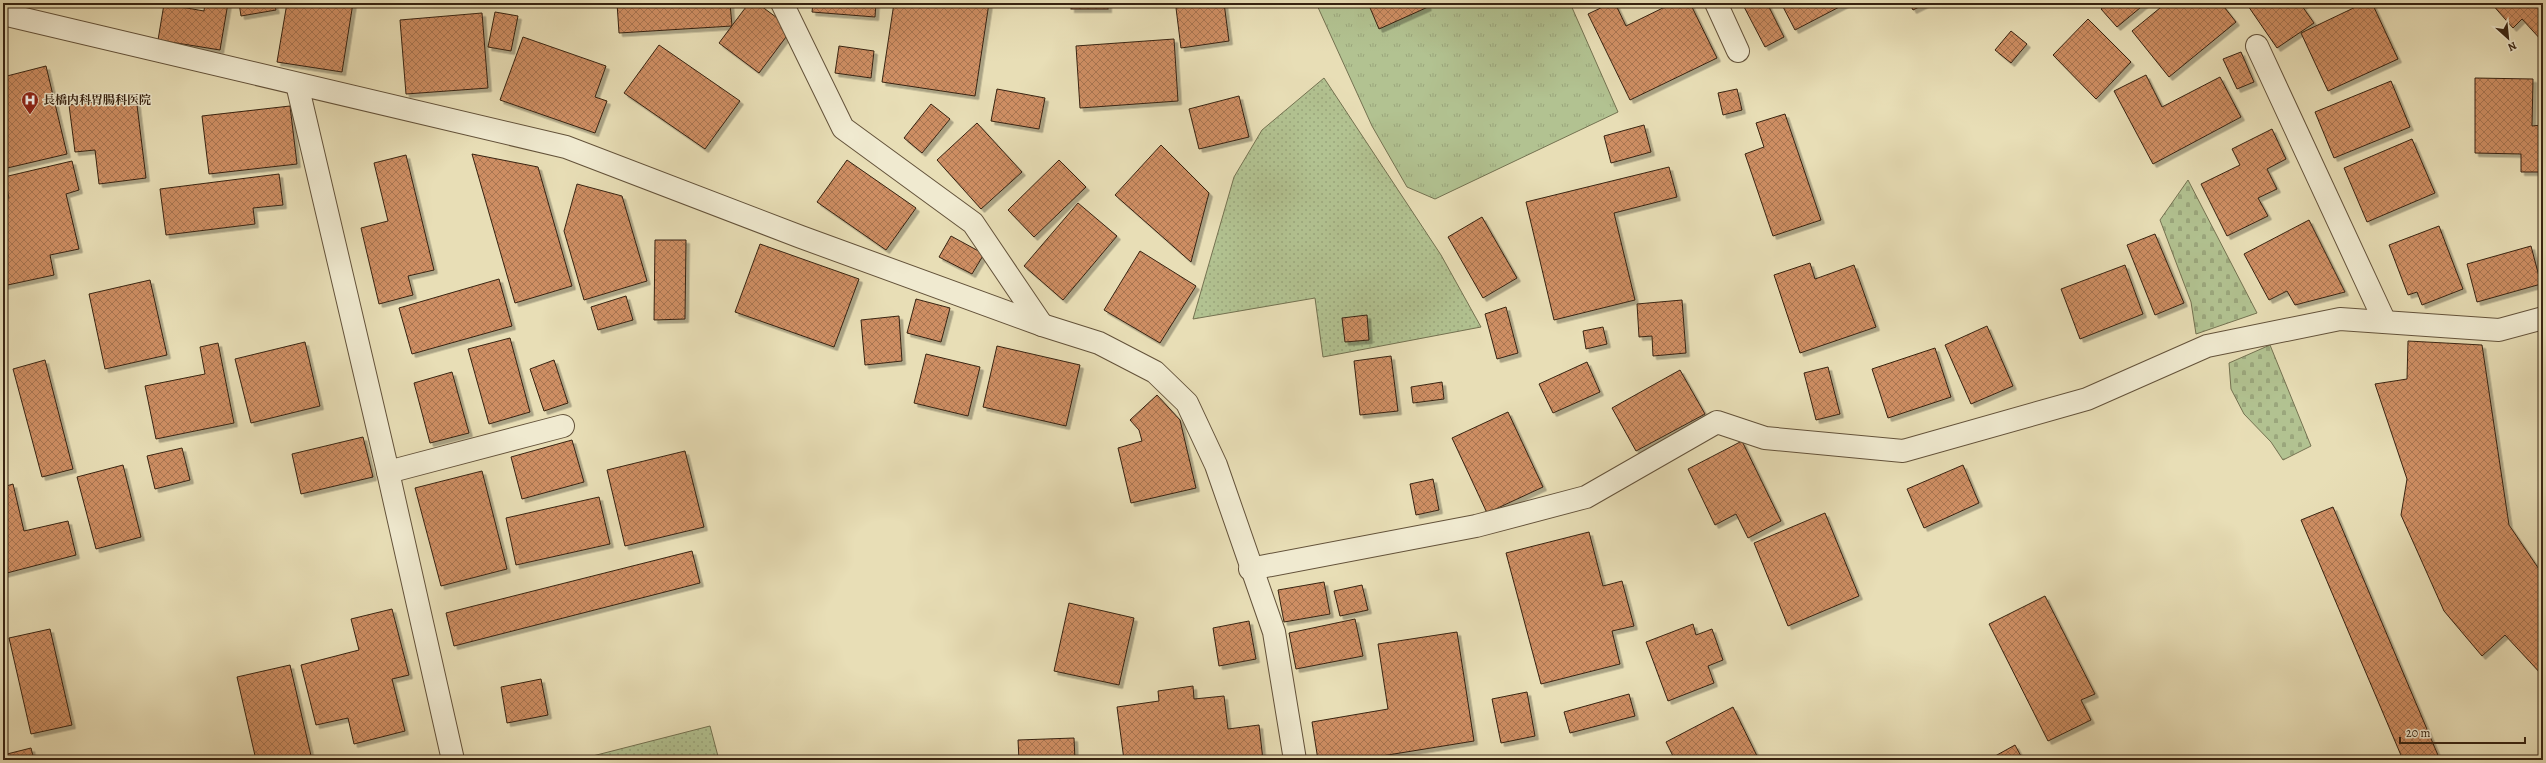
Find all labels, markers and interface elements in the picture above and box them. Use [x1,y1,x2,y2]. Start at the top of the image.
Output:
north arrow [2488,18,2528,58]
text: N [2505,38,2519,55]
hospital icon: 長橋内科胃腸科医院 [20,90,40,115]
place label: 長橋内科胃腸科医院 [43,92,151,108]
scale bar [2400,719,2525,745]
text: 20 m [2406,725,2430,741]

